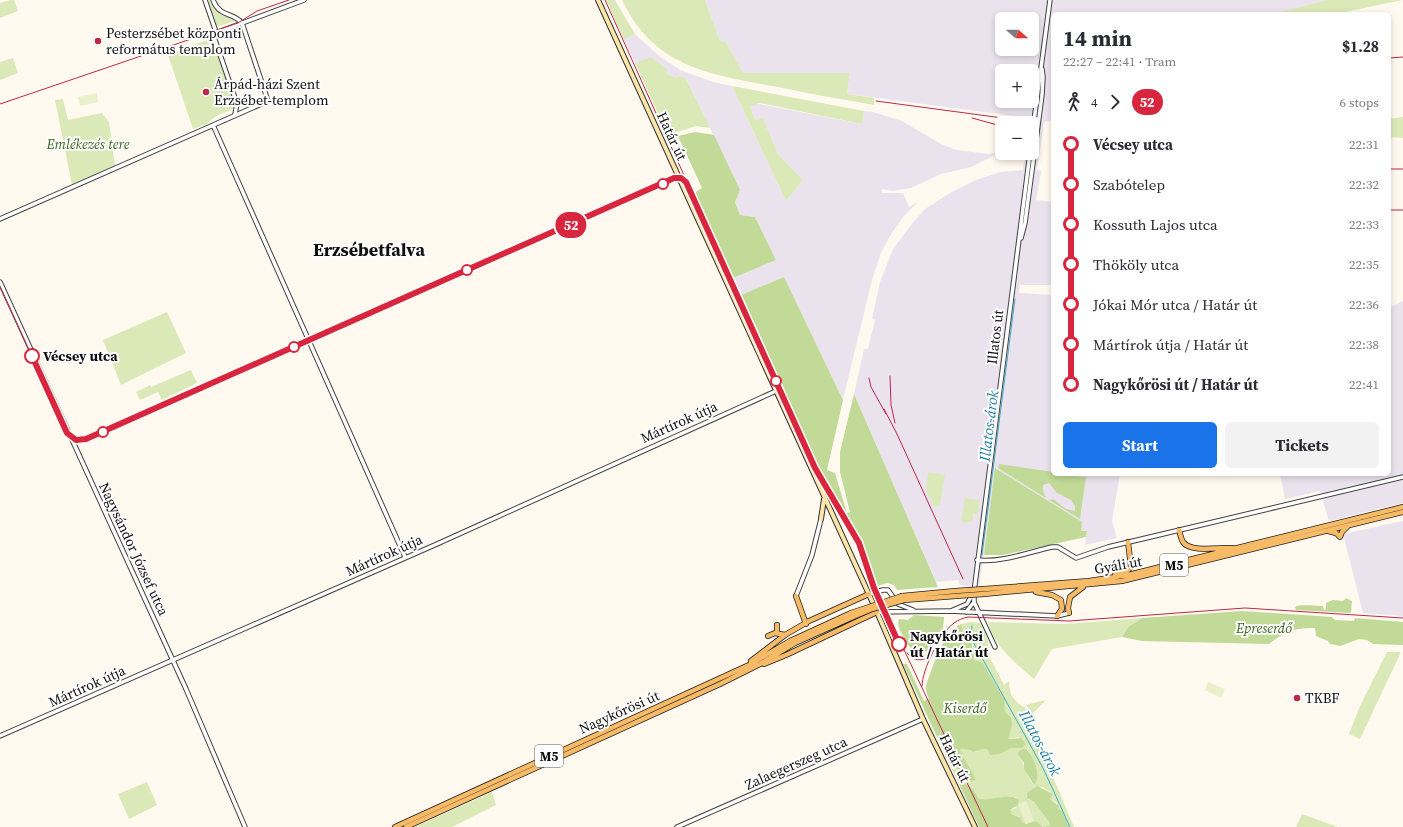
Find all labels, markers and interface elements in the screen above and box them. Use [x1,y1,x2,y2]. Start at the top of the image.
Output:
north arrow [995,12,1039,56]
map controls [995,12,1039,160]
place label: Pesterzsébet központi református templom [106,23,242,59]
text: 14 min [1063,23,1132,53]
marker: Pesterzsébet központi református templom [93,36,103,46]
text: $1.28 [1342,36,1379,57]
text: 22:27 – 22:41 · Tram [1063,53,1176,70]
button: + [995,64,1039,108]
place label: Árpád-házi Szent Erzsébet-templom [214,74,329,110]
marker: Árpád-házi Szent Erzsébet-templom [201,87,211,97]
icon: walk [1063,91,1085,113]
icon: forward [1104,91,1126,113]
text: 52 [1140,92,1155,112]
text: 4 [1091,94,1098,111]
text: 6 stops [1339,94,1379,111]
street label: Határ út [652,108,692,164]
button: − [995,116,1039,160]
park label: Emlékezés tere [46,134,130,154]
text: Vécsey utca [1093,134,1173,155]
text: 22:31 [1349,136,1379,153]
text: Szabótelep [1093,174,1165,195]
text: 22:32 [1349,176,1379,193]
unlabelled marker [657,178,669,190]
line badge: 52 [553,212,589,238]
text: Kossuth Lajos utca [1093,214,1218,235]
text: 52 [563,215,579,235]
text: 22:33 [1349,216,1379,233]
district label: Erzsébetfalva [313,237,425,262]
text: Thököly utca [1093,254,1179,275]
text: 22:35 [1349,256,1379,273]
unlabelled marker [461,264,473,276]
text: Jókai Mór utca / Határ út [1093,294,1257,315]
text: 22:36 [1349,296,1379,313]
street label: Illatos út [982,308,1008,365]
text: Mártírok útja / Határ út [1093,334,1248,355]
text: 22:38 [1349,336,1379,353]
unlabelled marker [288,341,300,353]
place label: Vécsey utca [43,346,118,366]
marker: Vécsey utca [24,348,40,364]
text: Nagykőrösi út / Határ út [1093,374,1258,395]
unlabelled marker [770,375,782,387]
text: 22:41 [1349,376,1379,393]
water label: Illatos-árok [974,388,1003,464]
street label: Mártírok útja [637,396,721,448]
button: Start [1063,422,1217,468]
button: Tickets [1225,422,1379,468]
unlabelled marker [97,426,109,438]
street label: Nagysándor József utca [94,479,174,620]
street label: Mártírok útja [342,529,426,581]
street label: Gyáli út [1093,551,1144,579]
road number: M5 [1160,554,1188,576]
park label: Epreserdő [1235,618,1293,638]
place label: Nagykőrösi út / Határ út [910,626,989,662]
marker: Nagykőrösi út / Határ út [891,636,907,652]
street label: Mártírok útja [45,660,129,712]
street label: Nagykőrösi út [576,685,663,739]
place label: TKBF [1305,688,1339,708]
marker: TKBF [1292,693,1302,703]
park label: Kiserdő [942,698,988,718]
water label: Illatos-árok [1014,705,1067,780]
street label: Zalaegerszeg utca [742,731,851,794]
street label: Határ út [935,731,975,786]
road number: M5 [535,745,563,767]

